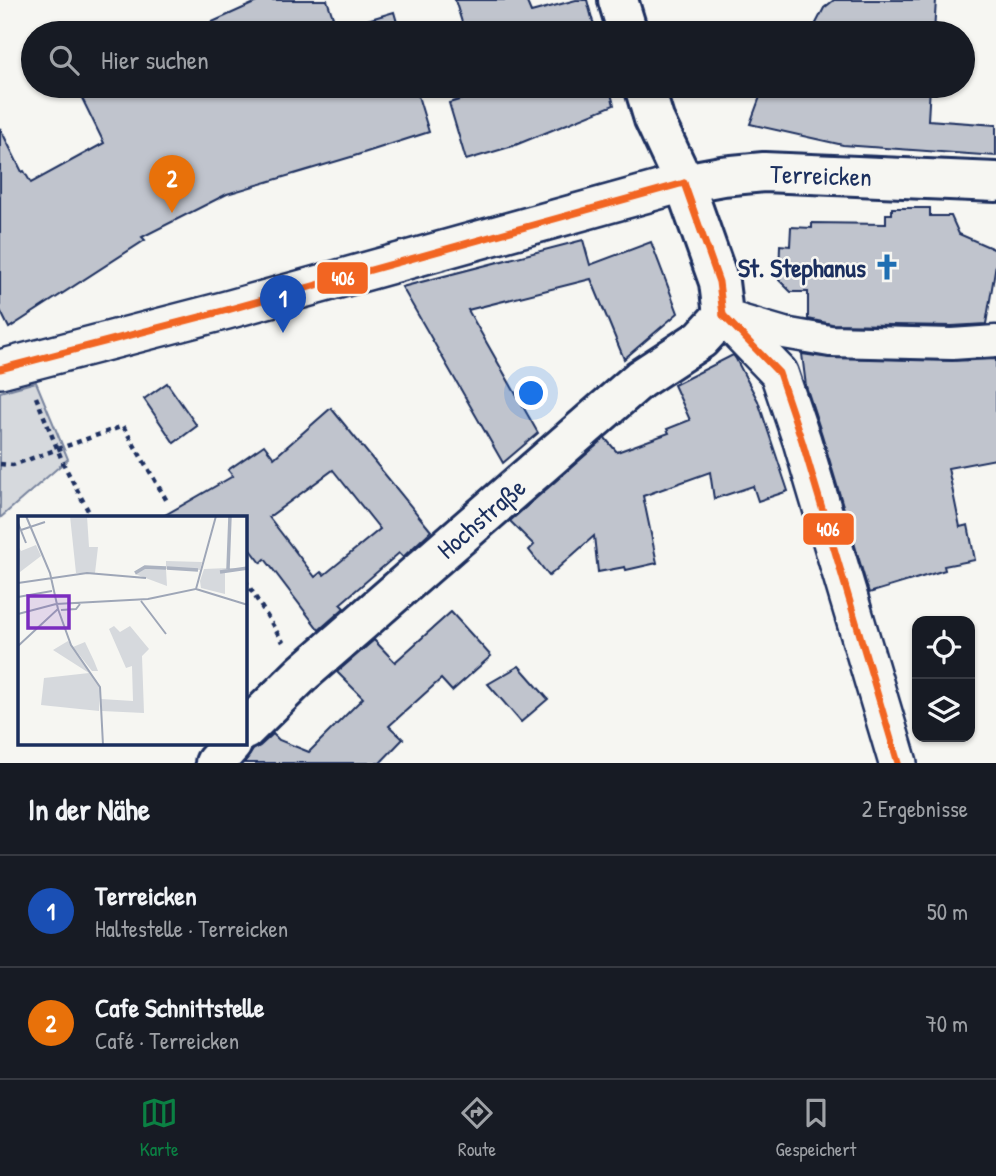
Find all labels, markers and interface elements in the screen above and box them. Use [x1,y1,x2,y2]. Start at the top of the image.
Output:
search box [21,21,975,98]
icon: search [45,41,83,79]
text: Hier suchen [101,42,209,77]
pin: 2 [149,155,195,213]
street label: Terreicken [770,156,872,194]
place label: St. Stephanus [738,250,866,286]
church icon: St. Stephanus [872,252,902,282]
line badge: 406 [316,261,369,295]
text: 406 [331,265,355,291]
pin: 1 [260,275,306,333]
your location [514,376,548,410]
street label: Hochstraße [429,470,533,566]
line badge: 406 [802,512,855,546]
inset map [18,516,247,746]
text: 406 [816,516,840,542]
map controls [912,616,975,742]
button: locate [912,616,975,679]
button: layers [912,679,975,742]
text: In der Nähe [28,789,150,829]
text: 2 Ergebnisse [862,793,968,824]
text: Terreicken [95,878,197,913]
text: 1 [47,896,55,927]
text: 50 m [927,896,968,927]
text: Haltestelle · Terreicken [95,913,288,944]
text: Cafe Schnittstelle [95,990,264,1025]
text: 2 [46,1008,56,1039]
text: 70 m [925,1008,968,1039]
text: Café · Terreicken [95,1025,239,1056]
tab: Karte [140,1094,179,1162]
tab: Route [458,1094,496,1162]
tab: Gespeichert [776,1094,856,1162]

